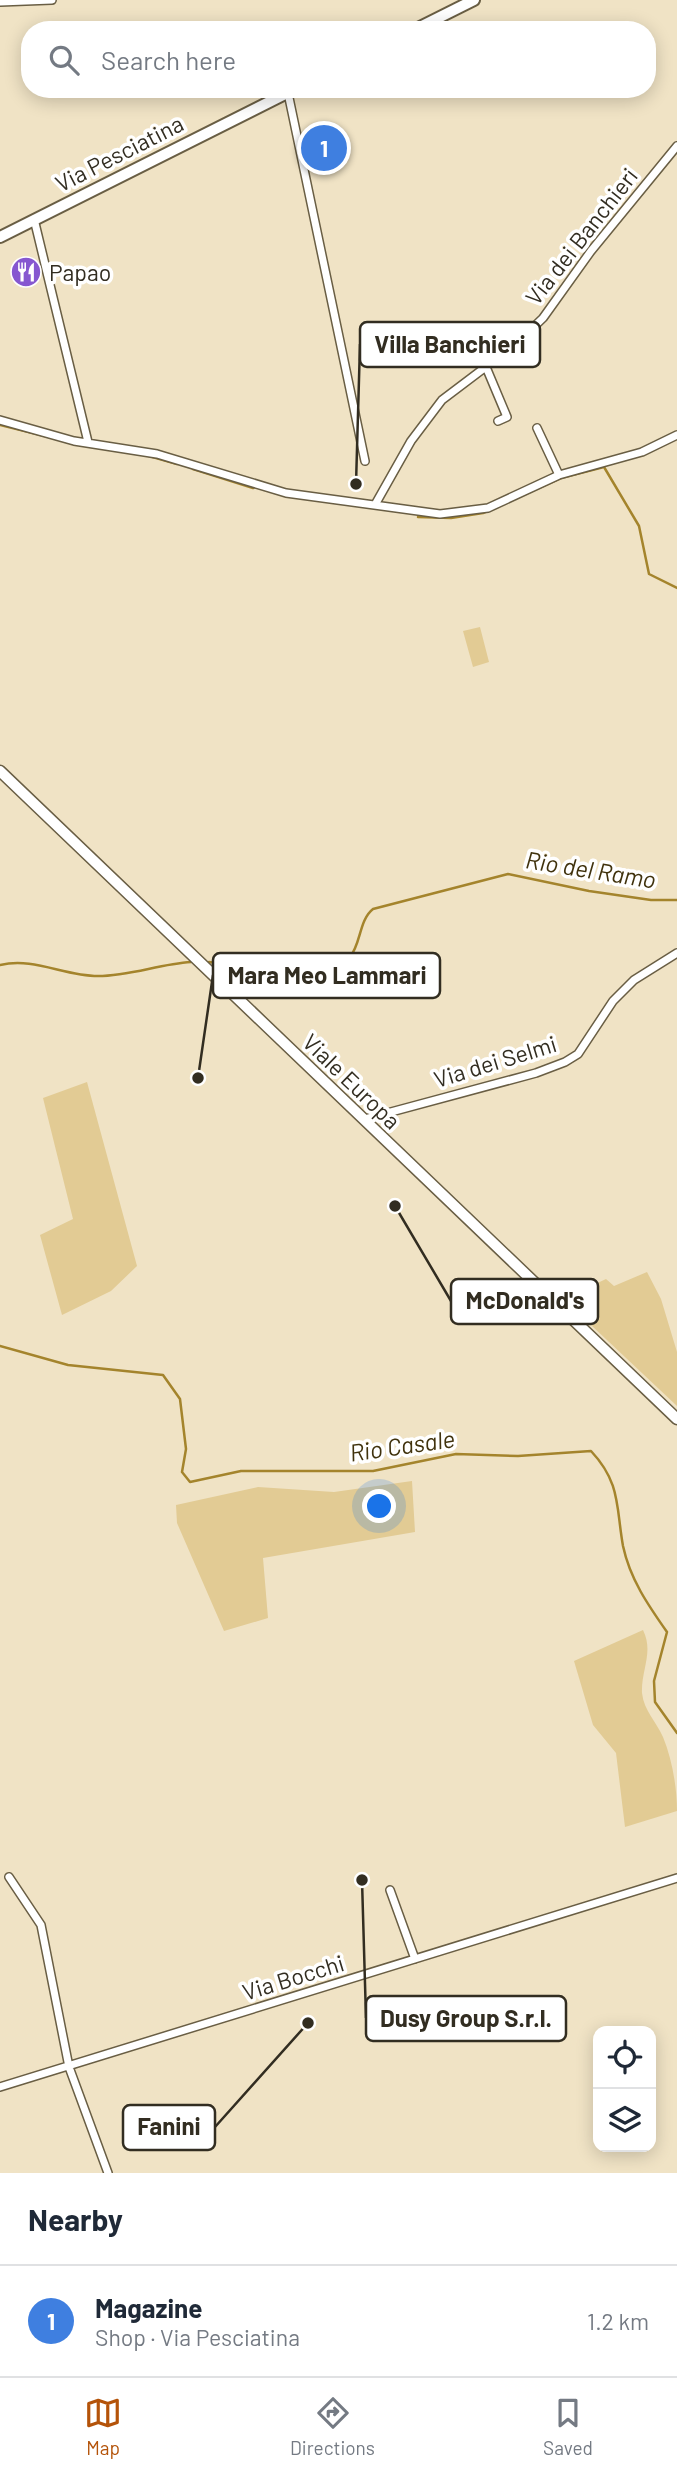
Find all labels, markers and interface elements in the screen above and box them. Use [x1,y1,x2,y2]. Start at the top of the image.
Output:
search box [21,21,656,98]
icon: search [45,41,83,79]
text: Search here [101,44,236,75]
street label: Via Pesciatina [50,109,188,197]
pin: 1 [301,122,347,174]
street label: Via dei Banchieri [519,162,643,310]
restaurant icon: Papao [9,255,43,289]
place label: Papao [49,258,111,286]
callout: Villa Banchieri [360,322,540,367]
text: Villa Banchieri [374,329,526,358]
water label: Rio del Ramo [524,844,658,894]
callout: Mara Meo Lammari [213,953,440,998]
text: Mara Meo Lammari [227,960,427,989]
street label: Viale Europa [297,1028,407,1134]
street label: Via dei Selmi [430,1029,560,1093]
callout: McDonald's [451,1279,598,1324]
text: McDonald's [465,1285,585,1314]
water label: Rio Casale [348,1423,456,1467]
your location [362,1489,396,1523]
street label: Via Bocchi [239,1948,347,2006]
callout: Dusy Group S.r.l. [366,1996,566,2041]
text: Dusy Group S.r.l. [380,2003,552,2032]
map controls [593,2026,656,2152]
button: locate [593,2026,656,2089]
button: layers [593,2089,656,2152]
callout: Fanini [123,2105,215,2150]
text: Fanini [137,2111,201,2140]
text: Nearby [28,2201,123,2237]
text: Magazine [95,2292,202,2323]
text: 1 [47,2307,55,2335]
text: 1.2 km [587,2307,649,2335]
text: Shop · Via Pesciatina [95,2323,300,2351]
tab: Map [84,2394,122,2459]
tab: Directions [290,2394,375,2459]
tab: Saved [543,2394,593,2459]

